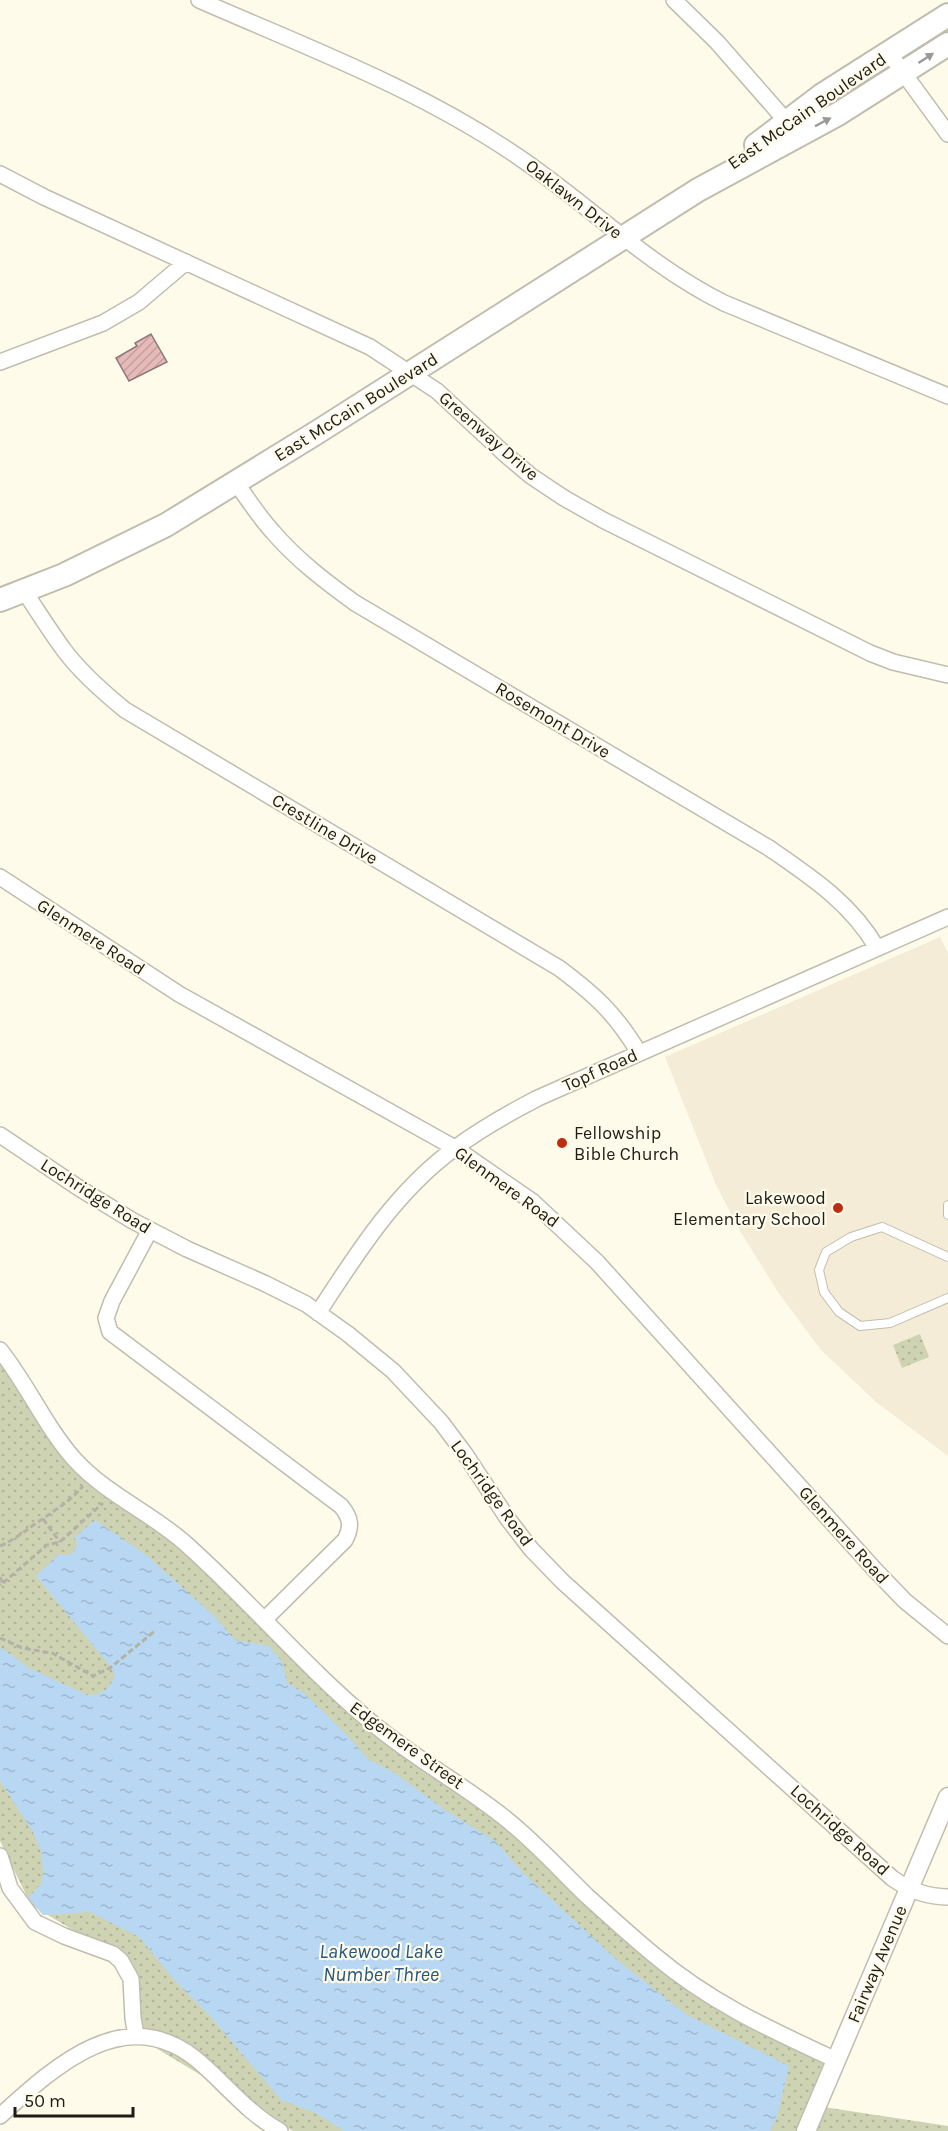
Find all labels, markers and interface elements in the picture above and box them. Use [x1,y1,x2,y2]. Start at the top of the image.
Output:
street label: East McCain Boulevard [723,48,891,174]
one-way arrow [918,53,934,64]
one-way arrow [815,117,832,127]
street label: Oaklawn Drive [521,154,627,244]
street label: East McCain Boulevard [270,348,442,466]
street label: Greenway Drive [435,387,543,485]
street label: Rosemont Drive [492,677,614,763]
street label: Crestline Drive [268,789,382,869]
street label: Glenmere Road [33,894,149,980]
street label: Topf Road [559,1044,641,1096]
place label: Fellowship Bible Church [574,1122,679,1165]
marker: Fellowship Bible Church [555,1136,569,1150]
street label: Glenmere Road [450,1142,564,1232]
street label: Lochridge Road [37,1153,155,1239]
place label: Lakewood Elementary School [673,1187,826,1230]
marker: Lakewood Elementary School [831,1201,845,1215]
street label: Lochridge Road [446,1436,538,1550]
street label: Glenmere Road [794,1481,894,1589]
street label: Edgemere Street [346,1696,469,1794]
street label: Lochridge Road [786,1780,894,1880]
street label: Fairway Avenue [842,1902,912,2026]
water label: Lakewood Lake Number Three [319,1940,443,1986]
scale bar [15,2080,134,2118]
text: 50 m [24,2090,66,2112]

